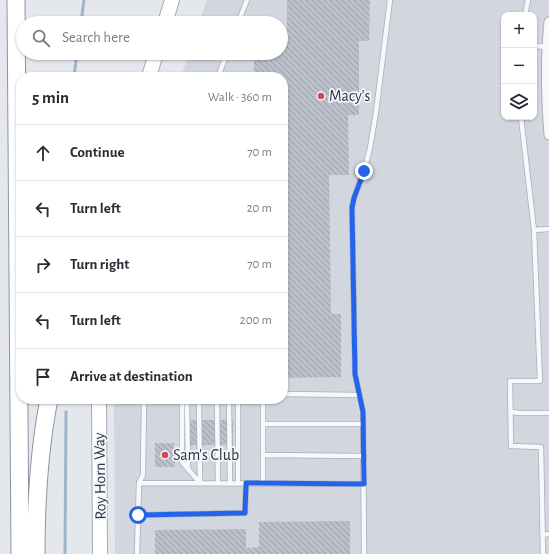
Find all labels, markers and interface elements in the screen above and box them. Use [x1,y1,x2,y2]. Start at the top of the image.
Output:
map controls [501,12,537,120]
button: + [501,12,537,48]
search box [16,16,288,60]
icon: search [30,27,52,49]
text: Search here [62,30,130,45]
button: − [501,48,537,84]
button: layers [501,84,537,120]
place label: Macy's [329,88,370,105]
text: 5 min [32,89,69,106]
text: Walk · 360 m [208,91,272,104]
marker: Macy's [316,91,326,101]
icon: ahead [32,142,54,164]
text: Continue [70,145,125,160]
text: 70 m [247,146,272,159]
route end [355,162,373,180]
icon: left [32,198,54,220]
text: Turn left [70,201,121,216]
text: 20 m [247,202,272,215]
icon: right [32,254,54,276]
text: Turn right [70,257,129,272]
text: 70 m [247,258,272,271]
icon: left [32,310,54,332]
text: Turn left [70,313,121,328]
text: 200 m [240,314,272,327]
icon: arrive [32,366,54,388]
text: Arrive at destination [70,369,193,384]
street label: Roy Horn Way [91,432,110,520]
place label: Sam's Club [173,447,239,463]
marker: Sam's Club [160,450,170,460]
route start [129,506,147,524]

